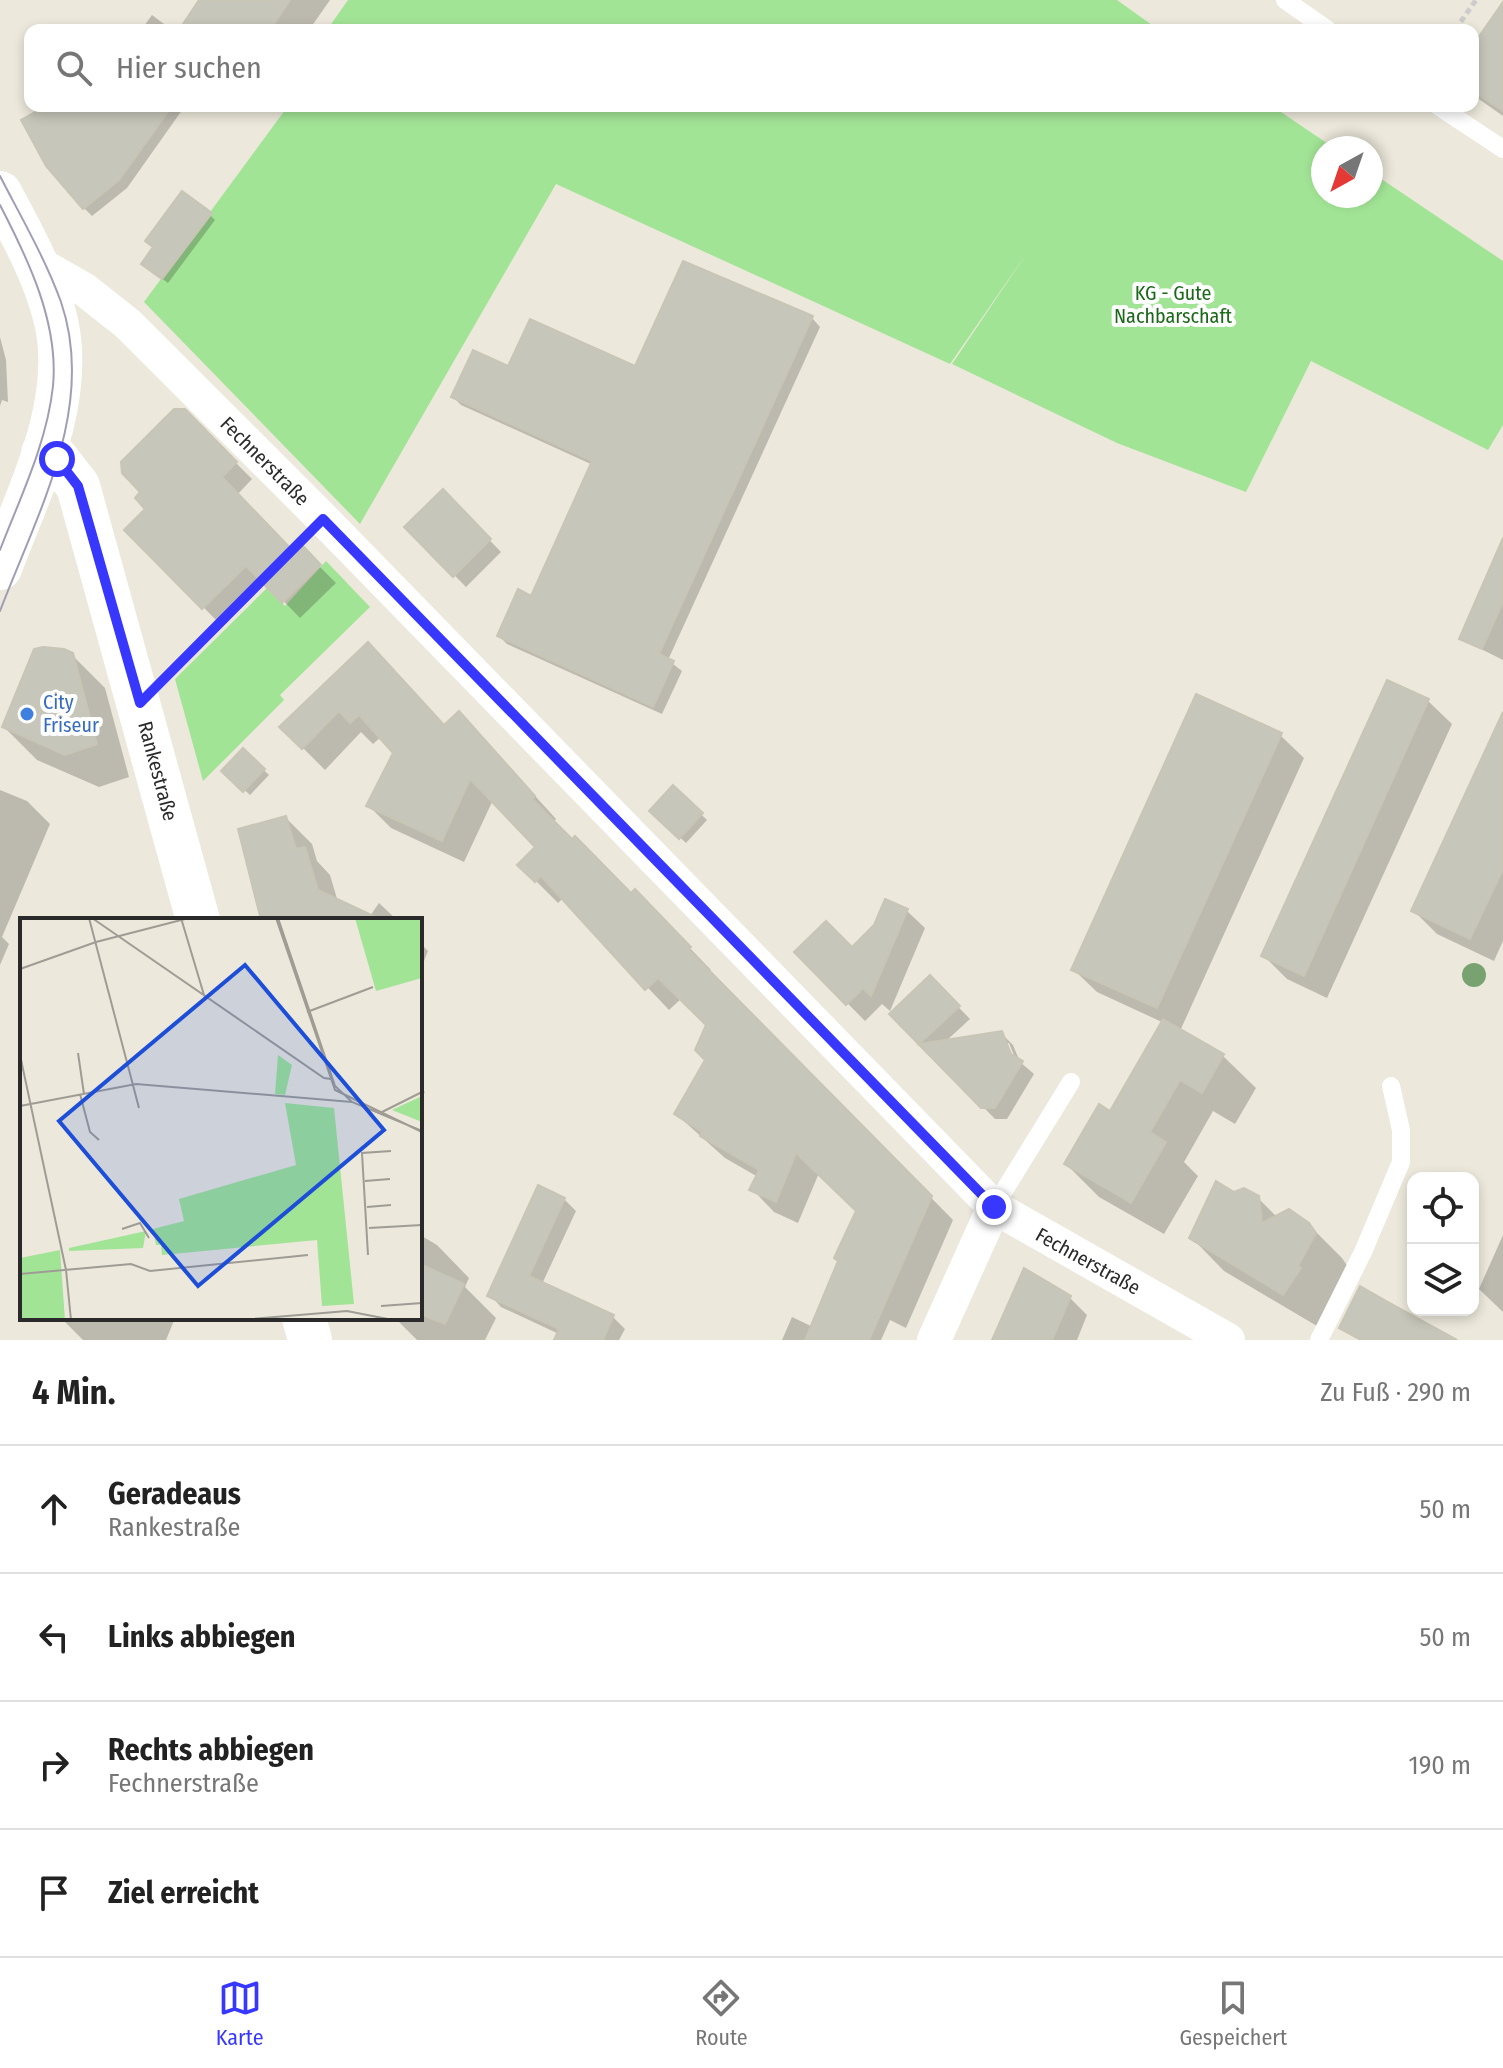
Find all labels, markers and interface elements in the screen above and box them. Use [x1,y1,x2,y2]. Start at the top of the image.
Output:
search box [24,24,1479,112]
icon: search [52,46,96,90]
text: Hier suchen [116,50,262,86]
north arrow [1311,136,1383,208]
park label: KG - Gute Nachbarschaft [1114,281,1233,328]
street label: Fechnerstraße [216,412,314,510]
route start [39,441,75,477]
place label: City Friseur [43,690,99,737]
marker: City Friseur [18,705,36,723]
street label: Rankestraße [133,719,183,823]
inset map [20,918,422,1320]
map controls [1407,1172,1479,1316]
button: locate [1407,1172,1479,1244]
route end [976,1189,1012,1225]
street label: Fechnerstraße [1031,1222,1145,1300]
button: layers [1407,1244,1479,1316]
text: 4 Min. [32,1372,115,1413]
text: Zu Fuß · 290 m [1320,1377,1471,1408]
text: Geradeaus [108,1476,241,1512]
icon: ahead [32,1487,76,1531]
text: 50 m [1419,1494,1471,1525]
text: Rankestraße [108,1512,240,1543]
icon: left [32,1615,76,1659]
text: Links abbiegen [108,1619,296,1655]
text: 50 m [1419,1622,1471,1653]
text: Rechts abbiegen [108,1732,314,1768]
icon: right [32,1743,76,1787]
text: 190 m [1409,1750,1471,1781]
text: Fechnerstraße [108,1768,259,1799]
icon: arrive [32,1871,76,1915]
text: Ziel erreicht [108,1875,259,1911]
tab: Karte [216,1976,264,2051]
tab: Route [695,1976,748,2051]
tab: Gespeichert [1179,1976,1287,2051]

